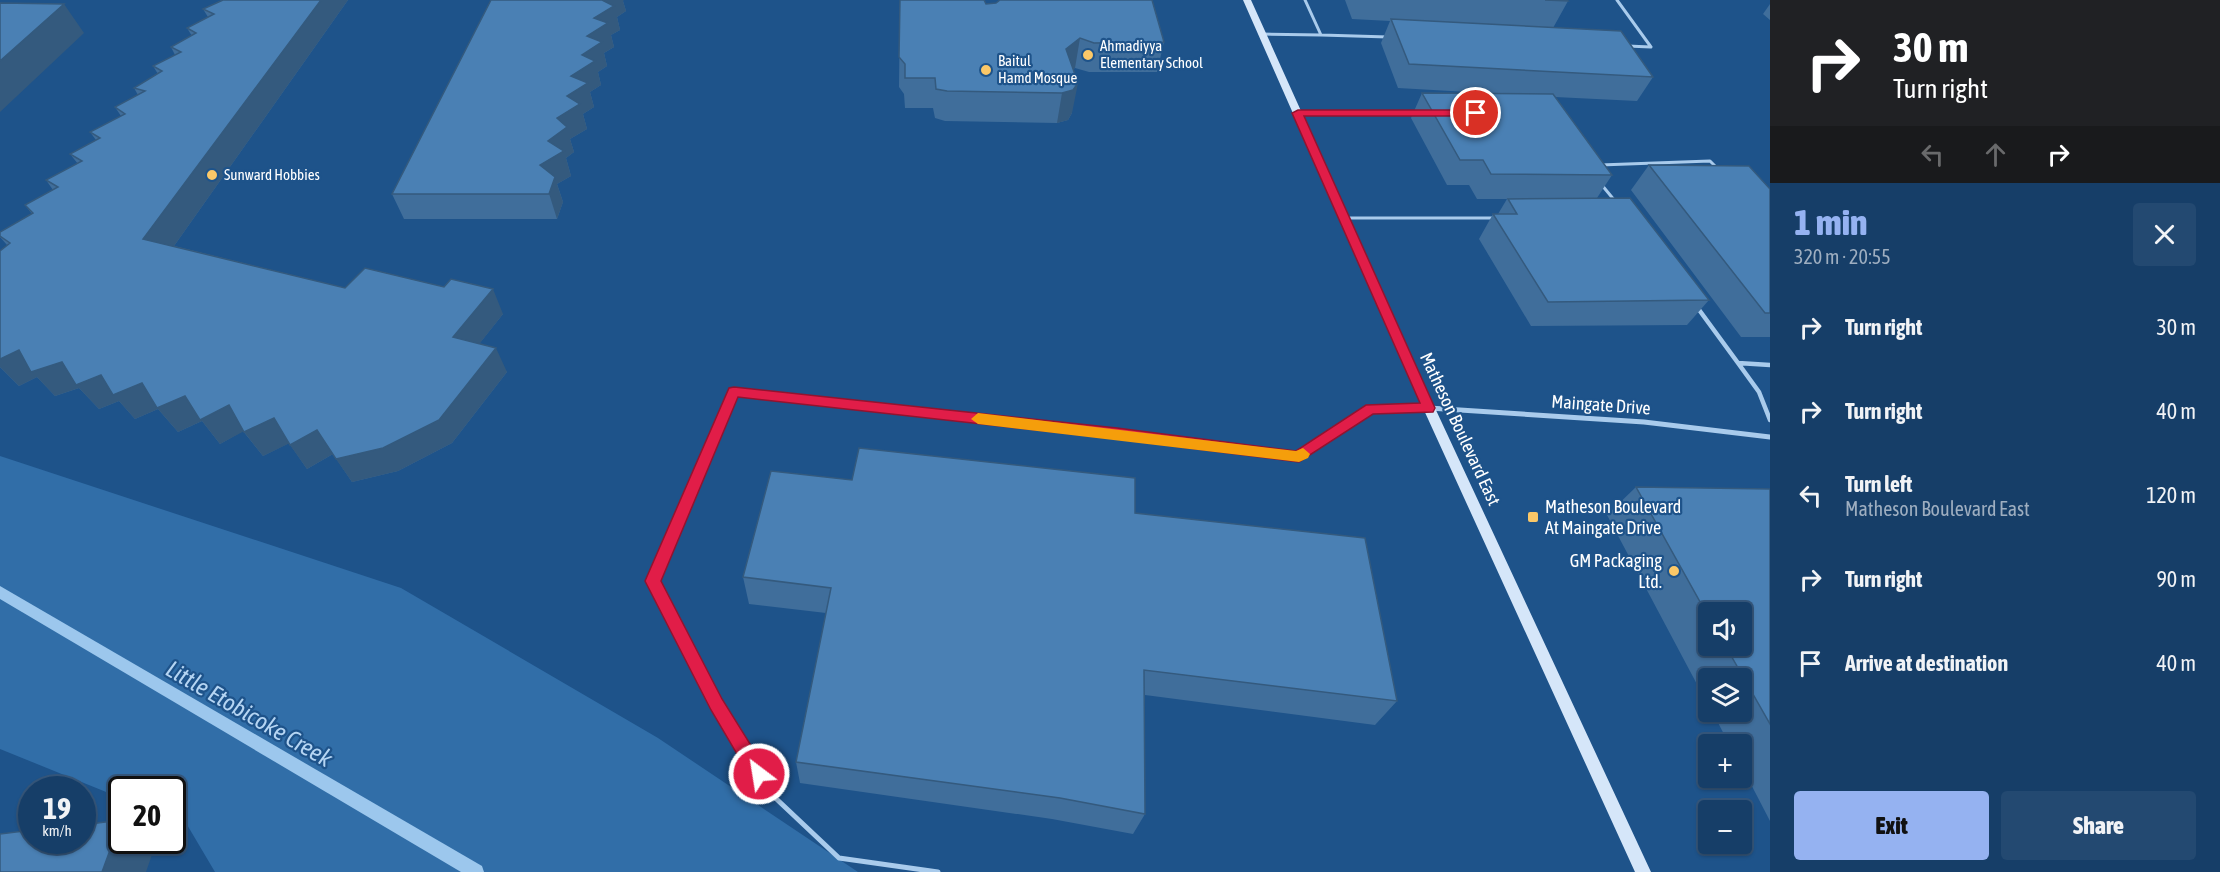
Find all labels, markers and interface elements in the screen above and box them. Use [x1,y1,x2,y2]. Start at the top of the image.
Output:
text: 30 m [1893,23,1968,71]
icon: right [1794,24,1872,102]
place label: Ahmadiyya Elementary School [1100,37,1203,71]
marker: Ahmadiyya Elementary School [1081,48,1095,62]
place label: Baitul Hamd Mosque [998,52,1077,86]
marker: Baitul Hamd Mosque [979,63,993,77]
text: Turn right [1893,73,1988,104]
pin [1450,87,1501,138]
icon: arrive [1459,96,1492,129]
icon: left [1916,138,1949,171]
icon: ahead [1979,138,2012,171]
icon: right [2042,138,2075,171]
place label: Sunward Hobbies [224,166,320,183]
marker: Sunward Hobbies [205,168,219,182]
text: 1 min [1794,201,1868,243]
button: close [2133,203,2196,266]
text: 320 m · 20:55 [1794,245,1891,268]
icon: right [1794,311,1827,344]
text: Turn right [1845,314,1922,340]
text: 30 m [2156,314,2196,340]
street label: Matheson Boulevard East [1416,349,1505,509]
street label: Maingate Drive [1551,391,1651,418]
icon: right [1794,395,1827,428]
text: Turn right [1845,398,1922,424]
text: 40 m [2156,398,2196,424]
text: Turn left [1845,471,1912,497]
icon: left [1794,479,1827,512]
text: 120 m [2146,482,2196,508]
place label: Matheson Boulevard At Maingate Drive [1545,496,1681,538]
text: Matheson Boulevard East [1845,497,2030,520]
marker: Matheson Boulevard At Maingate Drive [1526,510,1540,524]
place label: GM Packaging Ltd. [1570,550,1662,592]
icon: right [1794,563,1827,596]
marker: GM Packaging Ltd. [1667,564,1681,578]
text: Turn right [1845,566,1922,592]
text: 90 m [2156,566,2196,592]
map controls [1698,602,1752,854]
button: sound [1698,602,1752,656]
icon: arrive [1794,647,1827,680]
text: Arrive at destination [1845,650,2008,676]
text: 40 m [2156,650,2196,676]
water label: Little Etobicoke Creek [161,655,338,772]
button: layers [1698,668,1752,722]
button: + [1698,734,1752,788]
position arrow [727,742,791,806]
speed limit sign: 20 [108,776,186,854]
text: 19 [43,791,71,825]
button: Exit [1794,791,1989,860]
button: Share [2001,791,2196,860]
button: − [1698,800,1752,854]
text: km/h [42,822,72,839]

